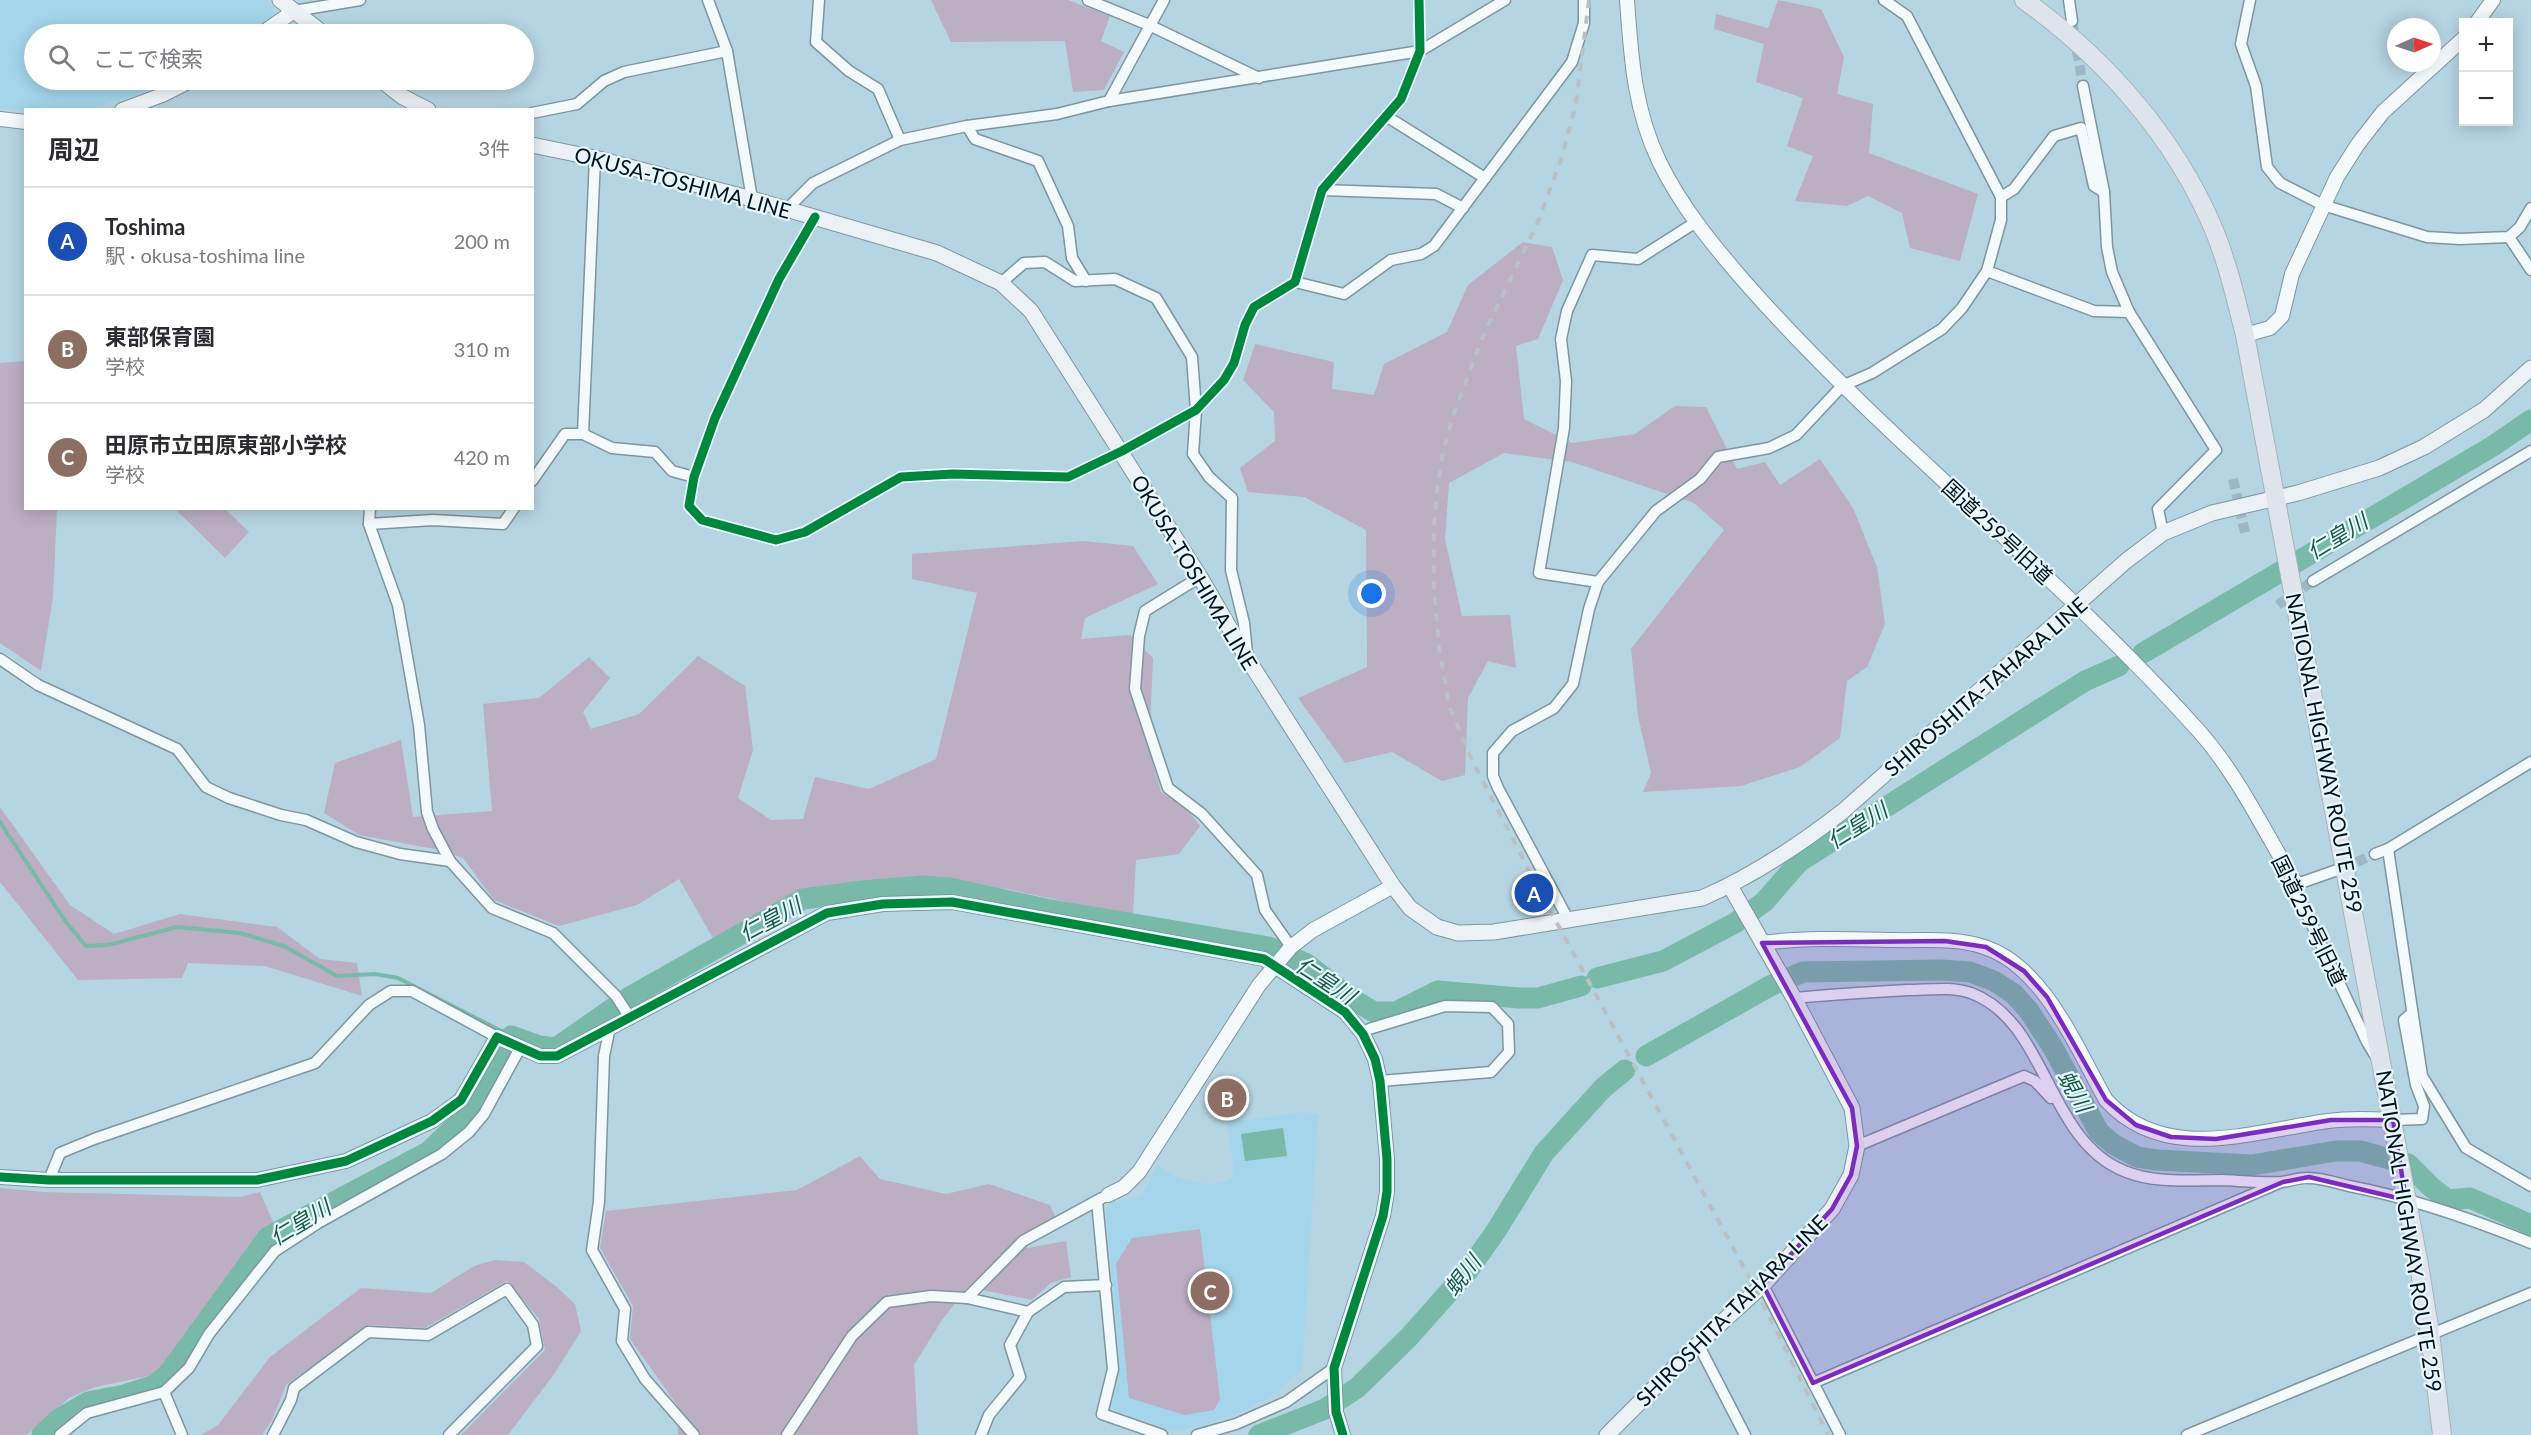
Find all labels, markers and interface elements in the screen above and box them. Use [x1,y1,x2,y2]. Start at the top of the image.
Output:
north arrow [2387,18,2441,72]
map controls [2459,18,2513,126]
button: + [2459,18,2513,72]
search box [24,24,534,90]
icon: search [45,41,78,74]
text: ここで検索 [93,45,203,72]
button: − [2459,72,2513,126]
text: 周辺 [48,133,100,165]
text: 3件 [478,136,510,160]
street label: OKUSA-TOSHIMA LINE [572,141,794,223]
text: Toshima [105,213,185,240]
text: A [61,229,74,253]
text: 200 m [454,229,510,253]
text: 駅 · okusa-toshima line [105,243,305,267]
text: 東部保育園 [105,323,215,350]
text: B [61,337,74,361]
text: 310 m [454,337,510,361]
text: 学校 [105,354,145,378]
text: 田原市立田原東部小学校 [105,431,347,458]
text: C [61,445,74,469]
text: 420 m [454,445,510,469]
text: 学校 [105,462,145,486]
street label: OKUSA-TOSHIMA LINE [1127,470,1263,674]
street label: 国道259号旧道 [1938,474,2058,588]
water label: 仁皇川 [2302,506,2374,565]
your location [1357,579,1386,608]
street label: SHIROSHITA-TAHARA LINE [1879,591,2091,781]
street label: NATIONAL HIGHWAY ROUTE 259 [2282,591,2368,915]
water label: 仁皇川 [1822,795,1894,854]
street label: 国道259号旧道 [2268,851,2352,989]
pin: A [1514,870,1553,916]
water label: 仁皇川 [735,891,807,946]
water label: 仁皇川 [1291,951,1363,1010]
water label: 蜆川 [2052,1065,2099,1119]
street label: NATIONAL HIGHWAY ROUTE 259 [2372,1068,2448,1394]
pin: B [1208,1076,1246,1120]
water label: 仁皇川 [265,1192,337,1251]
street label: SHIROSHITA-TAHARA LINE [1630,1209,1832,1411]
water label: 蜆川 [1438,1248,1487,1301]
pin: C [1190,1268,1230,1314]

